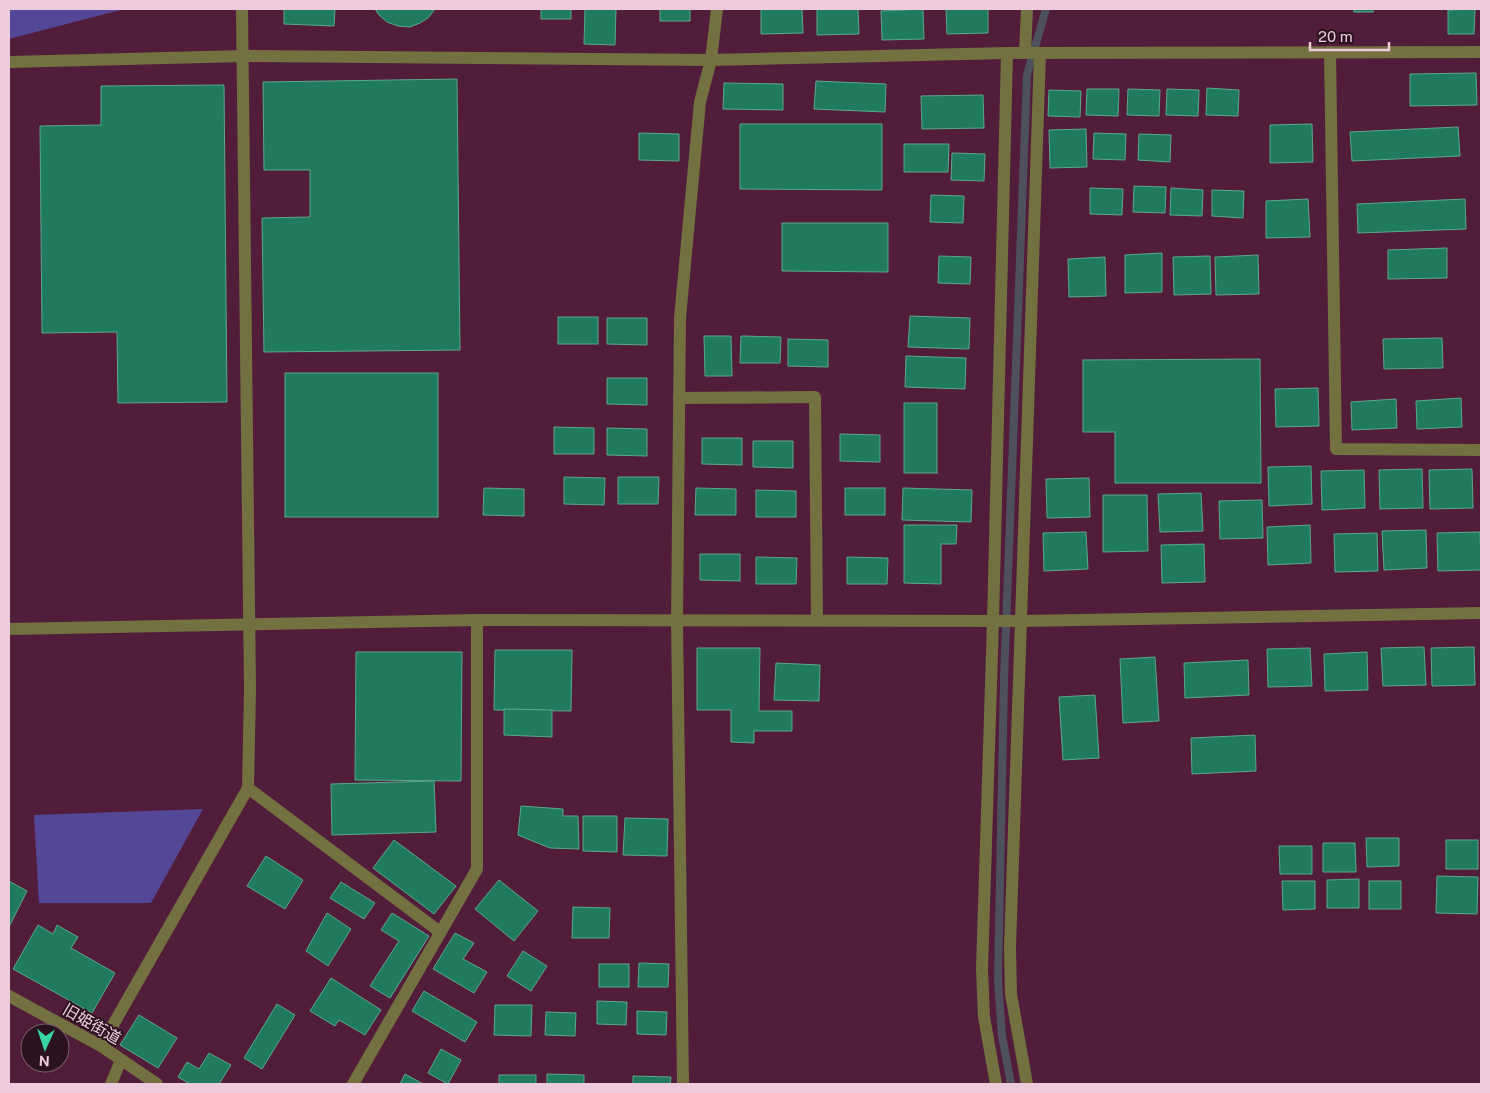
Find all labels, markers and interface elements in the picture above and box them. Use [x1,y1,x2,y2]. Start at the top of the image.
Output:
scale bar [1310,20,1389,52]
text: 20 m [1318,28,1353,45]
street label: 旧姫街道 [60,1000,124,1048]
north arrow [20,1023,70,1073]
text: N [38,1053,50,1069]

